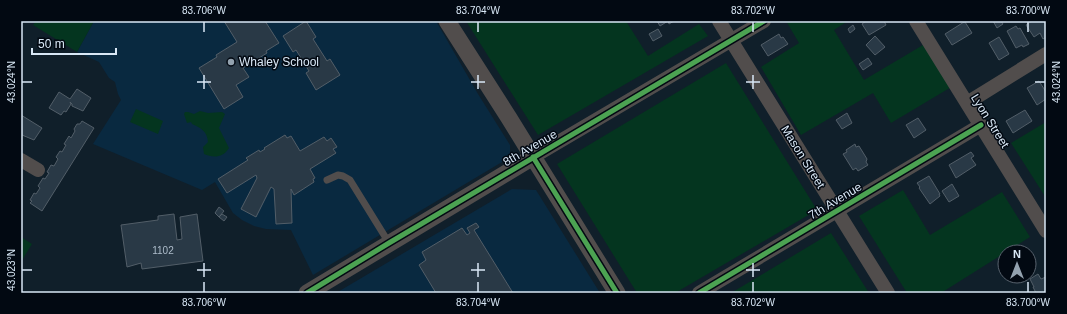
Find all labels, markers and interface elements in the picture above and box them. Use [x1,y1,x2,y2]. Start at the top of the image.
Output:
text: 83.706°W [182,5,227,16]
text: 83.704°W [456,5,501,16]
text: 83.702°W [731,5,776,16]
text: 83.700°W [1006,5,1051,16]
scale bar [32,30,116,56]
text: 50 m [38,37,65,51]
place label: Whaley School [239,55,319,69]
marker: Whaley School [226,57,236,67]
text: 43.024°N [6,61,17,103]
text: 43.024°N [1051,61,1062,103]
street label: Lyon Street [968,91,1012,151]
street label: Mason Street [778,123,828,192]
street label: 8th Avenue [501,127,560,169]
street label: 7th Avenue [806,179,865,222]
north arrow [997,244,1037,284]
house number: 1102 [152,245,174,256]
text: N [1013,248,1021,260]
text: 43.023°N [6,249,17,291]
text: 83.706°W [182,297,227,308]
text: 83.704°W [456,297,501,308]
text: 83.702°W [731,297,776,308]
text: 83.700°W [1006,297,1051,308]

